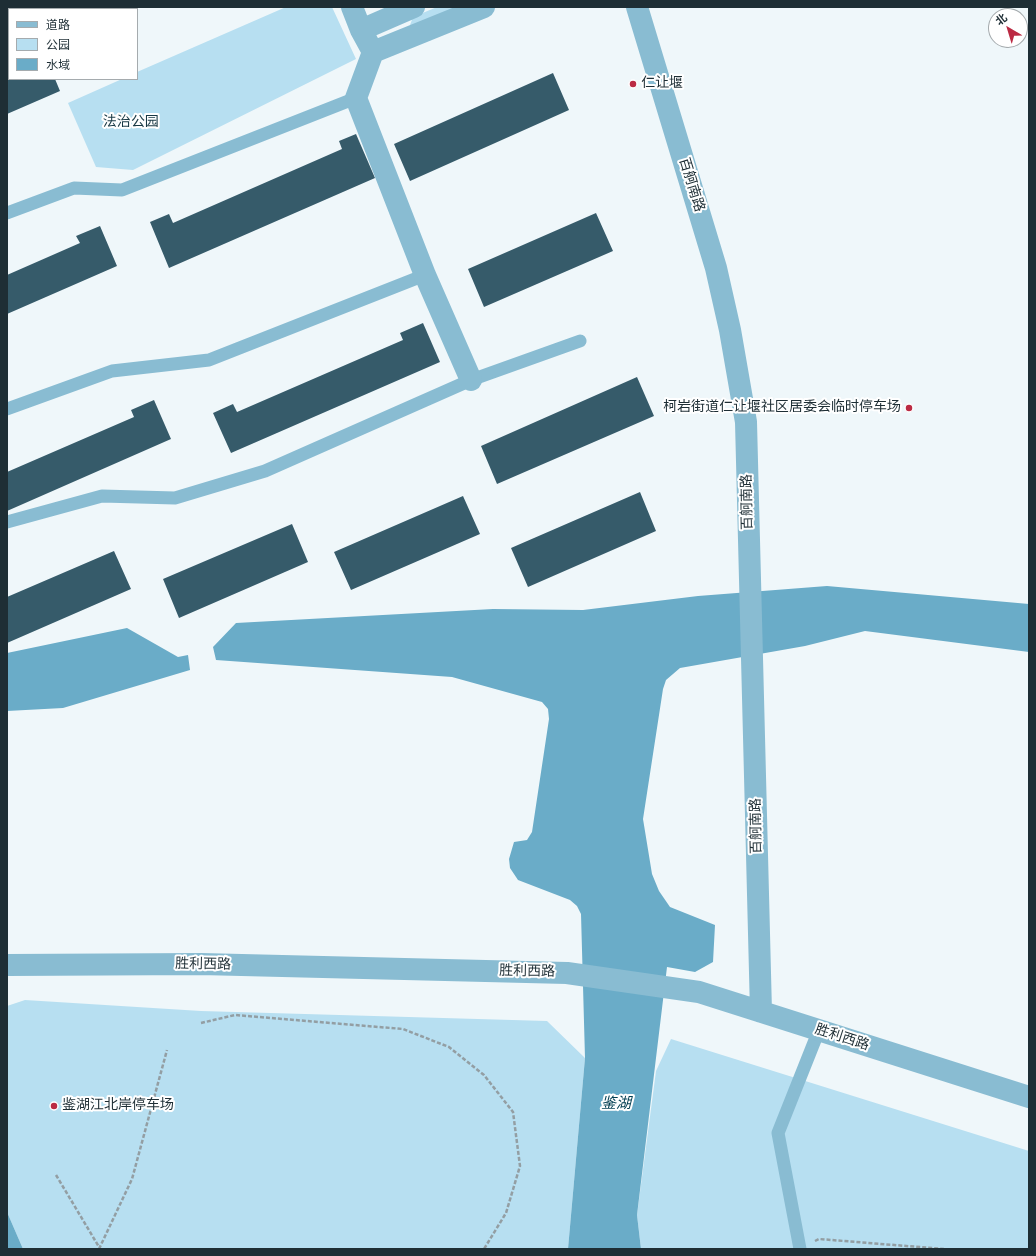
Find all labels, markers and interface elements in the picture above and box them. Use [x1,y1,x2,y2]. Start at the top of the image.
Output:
legend [8,8,138,80]
north arrow [988,8,1028,48]
text: 北 [992,10,1010,29]
text: 道路 [46,16,70,34]
text: 公园 [46,36,70,54]
text: 水域 [46,56,70,74]
place label: 仁让堰 [641,76,683,92]
marker: 仁让堰 [628,79,638,89]
park label: 法治公园 [103,115,159,131]
street label: 百舸南路 [675,156,707,214]
place label: 柯岩街道仁让堰社区居委会临时停车场 [663,400,901,416]
marker: 柯岩街道仁让堰社区居委会临时停车场 [904,403,914,413]
street label: 百舸南路 [739,474,757,530]
street label: 百舸南路 [748,798,766,854]
street label: 胜利西路 [175,956,231,974]
street label: 胜利西路 [499,963,555,981]
street label: 胜利西路 [813,1021,871,1055]
water label: 鉴湖 [601,1095,631,1113]
place label: 鉴湖江北岸停车场 [62,1098,174,1114]
marker: 鉴湖江北岸停车场 [49,1101,59,1111]

